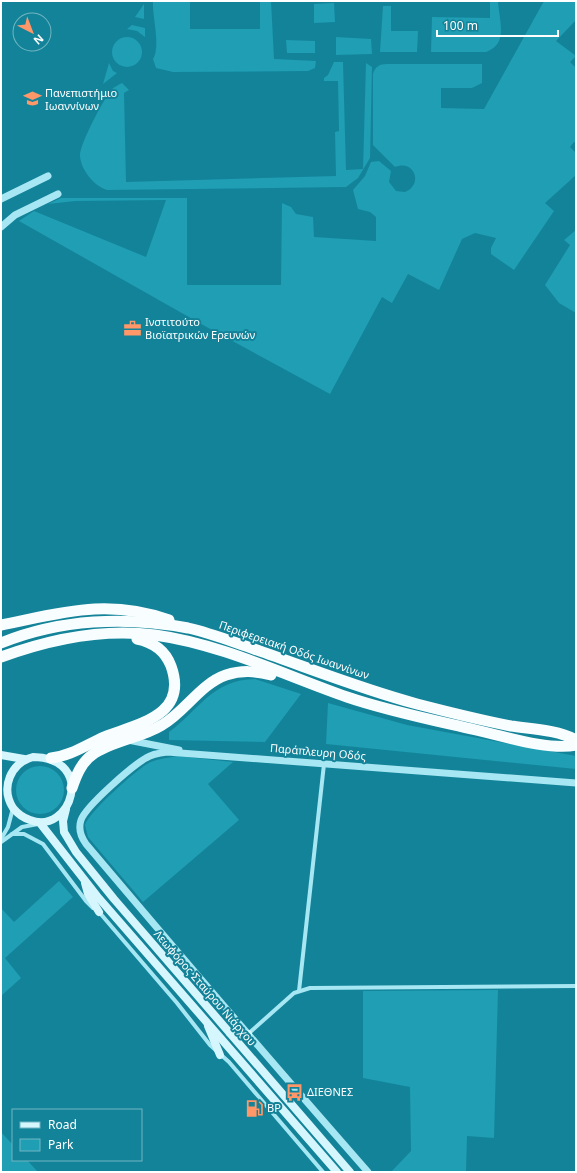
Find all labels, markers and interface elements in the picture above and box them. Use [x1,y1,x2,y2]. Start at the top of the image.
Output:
north arrow [12,12,52,52]
scale bar [437,12,558,38]
text: 100 m [443,17,478,34]
text: N [31,31,47,48]
place label: Πανεπιστήμιο Ιωαννίνων [45,85,117,113]
school or university icon: Πανεπιστήμιο Ιωαννίνων [22,89,42,109]
place label: Ινστιτούτο Βιοϊατρικών Ερευνών [145,314,255,342]
office icon: Ινστιτούτο Βιοϊατρικών Ερευνών [122,318,142,338]
street label: Περιφερειακή Οδός Ιωαννίνων [217,617,371,682]
street label: Παράπλευρη Οδός [270,740,367,763]
street label: Λεωφόρος Σταύρου Νιάρχου [151,927,260,1049]
bus stop icon: ΔΙΕΘΝΕΣ [284,1082,304,1102]
place label: ΔΙΕΘΝΕΣ [307,1084,353,1099]
fuel station icon: BP [244,1098,264,1118]
place label: BP [267,1100,281,1115]
legend [12,1109,142,1161]
text: Road [48,1116,77,1133]
text: Park [48,1136,74,1153]

